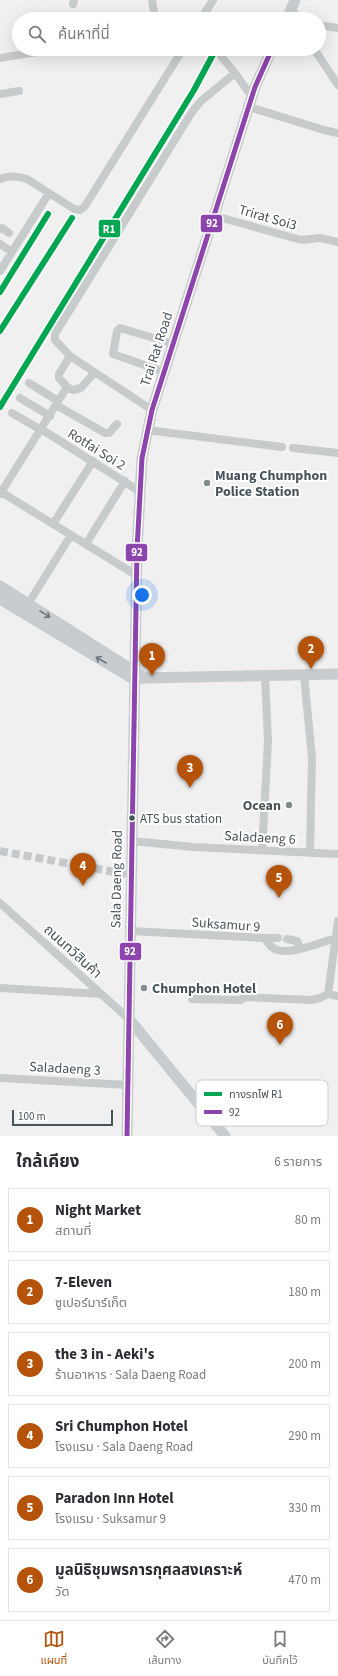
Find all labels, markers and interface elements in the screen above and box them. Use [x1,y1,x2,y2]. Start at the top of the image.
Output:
search box [12,12,326,56]
icon: search [26,23,48,45]
text: ค้นหาที่นี่ [58,24,110,45]
street label: Trirat Soi3 [236,200,299,236]
line badge: 92 [200,214,223,233]
text: 92 [206,216,218,231]
line badge: R1 [98,219,121,238]
text: R1 [103,222,115,237]
street label: Trai Rat Road [136,310,178,389]
street label: Rotfai Soi 2 [64,424,129,476]
place label: Muang Chumphon Police Station [215,466,327,502]
marker: Muang Chumphon Police Station [202,478,212,488]
line badge: 92 [125,543,148,562]
text: 92 [131,545,143,560]
your location [132,585,152,605]
one-way arrow [39,611,51,619]
pin: 2 [298,636,324,669]
pin: 1 [139,643,165,676]
one-way arrow [95,656,107,664]
pin: 3 [177,755,203,788]
place label: Ocean [243,796,281,816]
marker: Ocean [284,800,294,810]
place label: ATS bus station [140,810,222,828]
marker: ATS bus station [127,813,137,823]
street label: Saladaeng 6 [224,826,296,850]
street label: Sala Daeng Road [106,830,128,928]
pin: 4 [70,853,96,886]
pin: 5 [266,865,292,898]
street label: Suksamur 9 [191,913,261,937]
street label: ถนนทวีสินค้า [39,920,106,983]
line badge: 92 [119,942,142,961]
text: 92 [124,944,136,959]
place label: Chumphon Hotel [152,979,256,999]
marker: Chumphon Hotel [139,983,149,993]
pin: 6 [267,1012,293,1045]
street label: Saladaeng 3 [29,1057,101,1081]
legend [196,1080,328,1126]
text: ทางรถไฟ R1 [229,1087,283,1102]
text: 92 [229,1105,240,1120]
scale bar [12,1108,113,1127]
text: 100 m [18,1109,46,1124]
text: ใกล้เคียง [16,1150,79,1174]
text: 6 รายการ [274,1153,322,1171]
text: Night Market [55,1200,141,1221]
text: 1 [27,1211,33,1229]
text: 80 m [295,1211,321,1229]
text: สถานที่ [55,1222,91,1240]
text: 7-Eleven [55,1272,112,1293]
text: 2 [27,1283,33,1301]
text: 180 m [288,1283,321,1301]
text: ซูเปอร์มาร์เก็ต [55,1294,127,1312]
text: the 3 in - Aeki's [55,1344,154,1365]
text: 3 [27,1355,33,1373]
text: 200 m [288,1355,321,1373]
text: ร้านอาหาร · Sala Daeng Road [55,1366,206,1384]
text: Sri Chumphon Hotel [55,1416,188,1437]
text: 4 [27,1427,33,1445]
text: 290 m [288,1427,321,1445]
text: โรงแรม · Sala Daeng Road [55,1438,193,1456]
text: Paradon Inn Hotel [55,1488,174,1509]
text: 5 [27,1499,33,1517]
text: 330 m [288,1499,321,1517]
text: โรงแรม · Suksamur 9 [55,1510,166,1528]
text: มูลนิธิชุมพรการกุศลสงเคราะห์ [55,1560,242,1581]
text: 6 [27,1571,33,1589]
text: 470 m [288,1571,321,1589]
text: วัด [55,1583,69,1601]
tab: แผนที่ [40,1628,67,1669]
tab: เส้นทาง [148,1628,181,1669]
tab: บันทึกไว้ [262,1628,298,1669]

